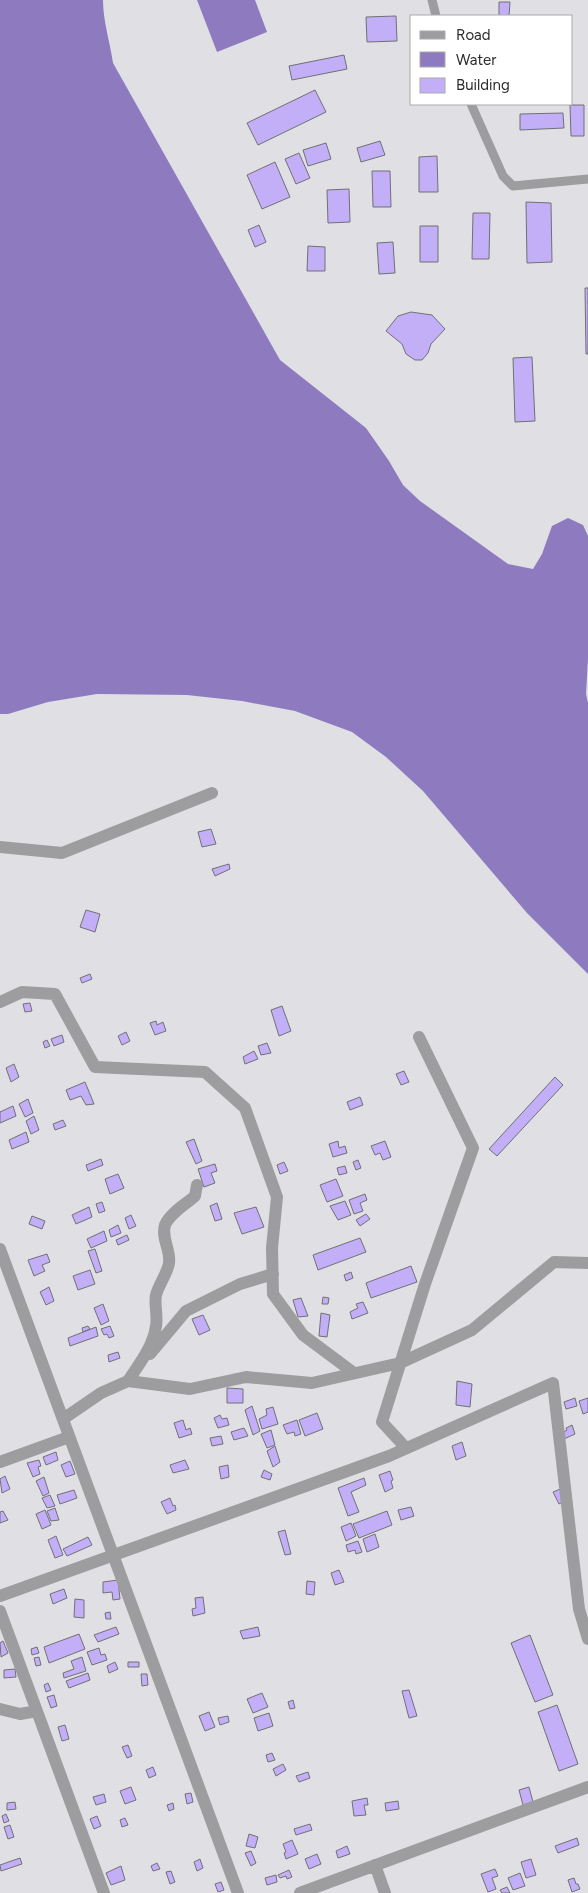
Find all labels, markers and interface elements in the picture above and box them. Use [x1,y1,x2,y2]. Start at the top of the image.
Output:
legend [410,15,573,105]
text: Road [456,26,491,44]
text: Water [456,51,496,69]
text: Building [456,76,510,94]

